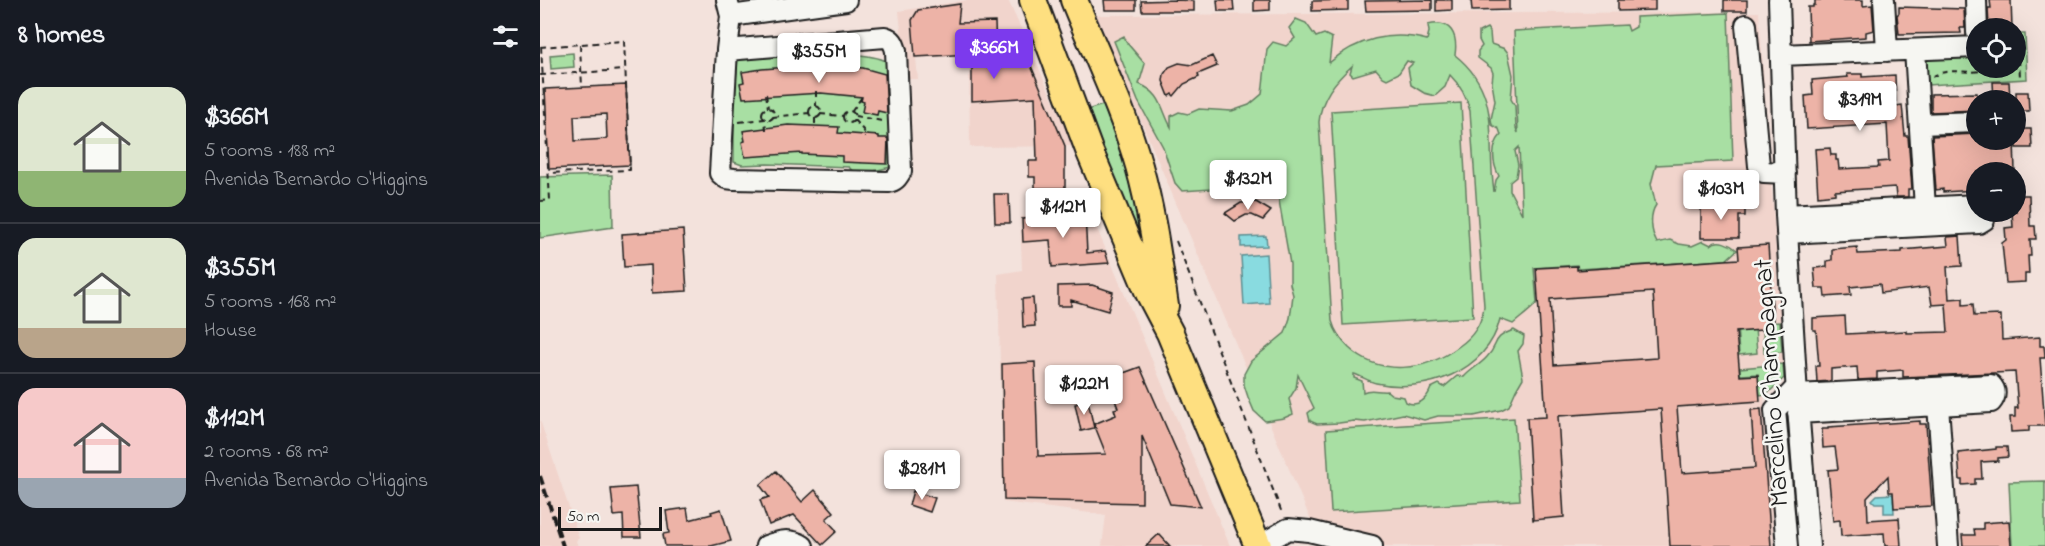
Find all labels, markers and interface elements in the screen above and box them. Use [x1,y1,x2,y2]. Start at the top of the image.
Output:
text: 8 homes [18,17,105,55]
map controls [1966,18,2026,222]
button: locate [1966,18,2026,78]
icon: filters [489,20,522,53]
pin: $366M [952,29,1036,80]
pin: $355M [777,33,861,84]
text: $366M [969,34,1019,63]
text: $355M [791,38,847,67]
pin: $319M [1818,81,1902,132]
text: $319M [1838,86,1882,115]
button: + [1966,90,2026,150]
text: $366M [204,99,269,137]
icon: home [66,111,138,183]
text: 5 rooms · 188 m² [204,137,335,166]
pin: $132M [1206,160,1290,211]
button: − [1966,162,2026,222]
text: $132M [1224,165,1272,194]
text: Avenida Bernardo O'Higgins [204,166,428,195]
pin: $103M [1679,170,1763,221]
text: $103M [1697,175,1745,204]
pin: $112M [1021,188,1105,239]
text: $112M [1040,193,1086,222]
text: $355M [204,250,276,288]
street label: Marcelino Champagnat [1744,258,1801,508]
icon: home [66,262,138,334]
text: 5 rooms · 168 m² [204,288,337,317]
text: House [204,317,257,346]
pin: $122M [1042,365,1126,416]
text: $122M [1059,370,1109,399]
text: $112M [204,400,265,438]
icon: home [66,412,138,484]
text: 2 rooms · 68 m² [204,438,329,467]
pin: $281M [880,450,964,501]
text: $281M [898,455,946,484]
text: Avenida Bernardo O'Higgins [204,467,428,496]
scale bar [558,504,662,532]
text: 50 m [567,505,599,529]

